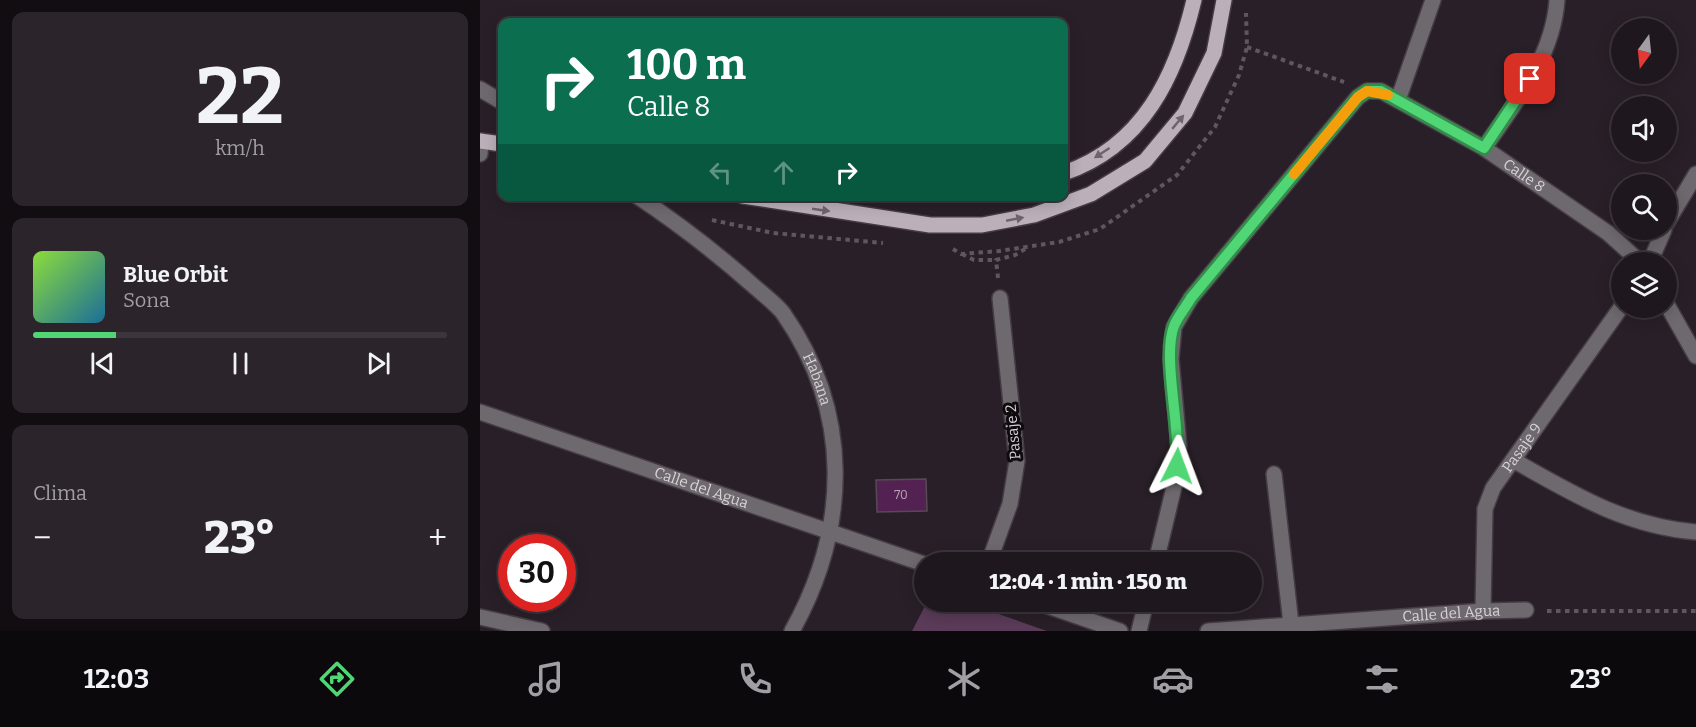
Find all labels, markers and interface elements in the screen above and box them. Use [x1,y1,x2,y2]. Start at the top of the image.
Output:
north arrow [1611,18,1677,84]
map controls [1611,18,1677,318]
text: 100 m [627,40,746,90]
icon: right [528,42,606,120]
text: 22 [196,50,284,144]
pin [1504,53,1555,104]
icon: arrive [1513,62,1546,95]
text: Calle 8 [627,91,711,123]
button: sound [1611,96,1677,162]
one-way arrow [1171,114,1184,129]
text: km/h [215,136,265,160]
one-way arrow [1094,148,1110,159]
street label: Calle 8 [1500,155,1548,196]
icon: left [704,156,737,189]
icon: ahead [767,156,800,189]
icon: right [830,156,863,189]
button: search [1611,174,1677,240]
one-way arrow [812,205,831,214]
one-way arrow [1005,214,1024,223]
button: layers [1611,252,1677,318]
text: Blue Orbit [123,261,228,288]
text: Sona [123,288,170,312]
icon: previous [86,347,119,380]
icon: pause [224,347,257,380]
icon: next [362,347,395,380]
street label: Habana [799,350,835,407]
street label: Pasaje 2 [1002,404,1024,460]
street label: Pasaje 9 [1498,419,1545,476]
position arrow [1145,434,1209,498]
street label: Calle del Agua [652,463,751,512]
text: Clima [33,481,87,505]
house number: 70 [894,488,908,502]
text: 23° [204,511,275,565]
text: − [33,518,51,558]
text: + [428,518,447,558]
speed limit sign: 30 [498,534,576,612]
text: 12:04 · 1 min · 150 m [989,568,1187,595]
street label: Calle del Agua [1402,602,1501,626]
icon: directions [316,658,358,700]
icon: music [525,658,567,700]
icon: phone [734,658,776,700]
icon: climate [943,658,985,700]
icon: car [1152,658,1194,700]
icon: filters [1361,658,1403,700]
text: 12:03 [83,663,149,695]
text: 23° [1570,663,1612,695]

